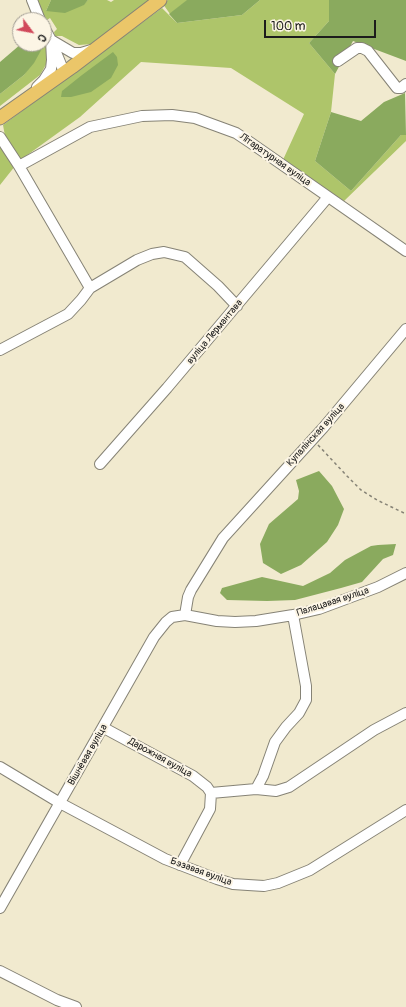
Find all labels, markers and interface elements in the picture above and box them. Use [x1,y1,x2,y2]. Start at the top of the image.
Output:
north arrow [12,12,52,52]
scale bar [266,12,378,38]
text: 100 m [271,19,305,34]
text: С [34,32,49,44]
street label: Літаратурная вуліца [237,131,313,189]
street label: вуліца Лермантава [185,297,245,367]
street label: Купалінская вуліца [285,401,347,469]
street label: Палацавая вуліца [295,585,371,619]
street label: Вішнёвая вуліца [66,722,110,788]
street label: Дарожная вуліца [126,736,194,780]
street label: Бэзавая вуліца [169,855,233,889]

